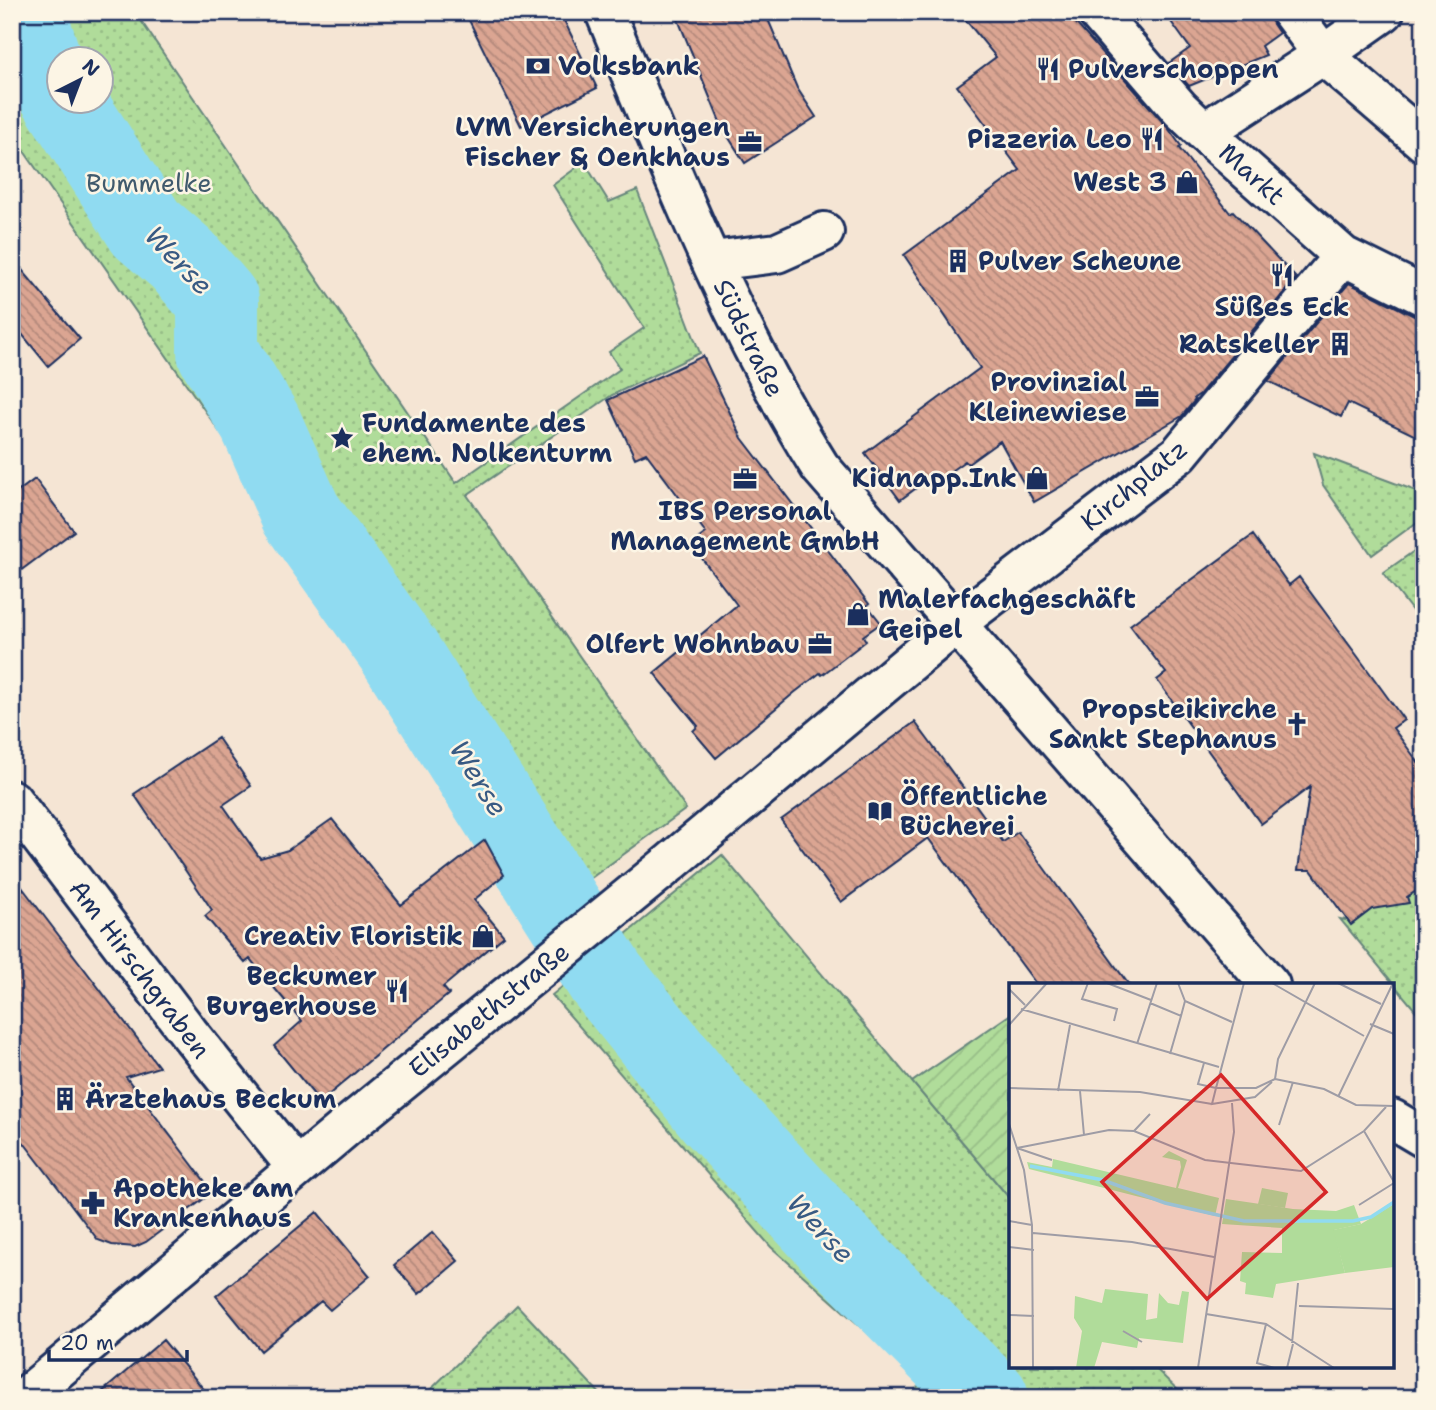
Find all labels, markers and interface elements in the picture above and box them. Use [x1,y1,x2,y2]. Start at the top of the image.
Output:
north arrow [46,46,116,116]
place label: Volksbank [558,48,699,83]
place label: Pulverschoppen [1068,51,1279,86]
bank icon: Volksbank [524,52,552,80]
text: N [77,53,105,82]
restaurant icon: Pulverschoppen [1034,55,1062,83]
place label: LVM Versicherungen Fischer & Oenkhaus [455,109,730,174]
place label: Pizzeria Leo [967,121,1132,156]
restaurant icon: Pizzeria Leo [1138,125,1166,153]
office icon: LVM Versicherungen Fischer & Oenkhaus [736,128,764,156]
street label: Markt [1212,135,1293,213]
place label: West 3 [1073,164,1167,199]
park label: Bummelke [86,165,212,200]
shop icon: West 3 [1173,168,1201,196]
water label: Werse [136,217,222,303]
place label: Pulver Scheune [978,243,1182,278]
building icon: Pulver Scheune [944,247,972,275]
restaurant icon: Süßes Eck [1268,261,1296,289]
street label: Südstraße [706,273,793,403]
place label: Süßes Eck [1215,289,1349,324]
place label: Ratskeller [1179,326,1320,361]
building icon: Ratskeller [1326,330,1354,358]
place label: Provinzial Kleinewiese [968,364,1127,429]
office icon: Provinzial Kleinewiese [1133,383,1161,411]
place label: Fundamente des ehem. Nolkenturm [362,405,612,470]
place icon: Fundamente des ehem. Nolkenturm [328,424,356,452]
street label: Kirchplatz [1073,431,1194,538]
place label: Kidnapp.Ink [852,460,1017,495]
shop icon: Kidnapp.Ink [1023,464,1051,492]
office icon: IBS Personal Management GmbH [731,465,759,493]
place label: IBS Personal Management GmbH [610,493,880,558]
place label: Malerfachgeschäft Geipel [878,581,1136,646]
shop icon: Malerfachgeschäft Geipel [844,600,872,628]
place label: Olfert Wohnbau [586,626,800,661]
office icon: Olfert Wohnbau [806,630,834,658]
place label: Propsteikirche Sankt Stephanus [1049,691,1277,756]
church icon: Propsteikirche Sankt Stephanus [1283,710,1311,738]
water label: Werse [441,733,517,823]
place label: Öffentliche Bücherei [900,778,1048,843]
library icon: Öffentliche Bücherei [866,797,894,825]
street label: Am Hirschgraben [62,872,219,1065]
place label: Creativ Floristik [244,918,463,953]
shop icon: Creativ Floristik [469,922,497,950]
street label: Elisabethstraße [401,934,576,1085]
place label: Beckumer Burgerhouse [206,958,377,1023]
restaurant icon: Beckumer Burgerhouse [383,977,411,1005]
inset map [1009,983,1394,1368]
place label: Ärztehaus Beckum [85,1081,337,1116]
building icon: Ärztehaus Beckum [51,1085,79,1113]
place label: Apotheke am Krankenhaus [113,1170,294,1235]
water label: Werse [779,1185,863,1271]
pharmacy icon: Apotheke am Krankenhaus [79,1189,107,1217]
scale bar [49,1319,187,1363]
text: 20 m [60,1329,114,1357]

